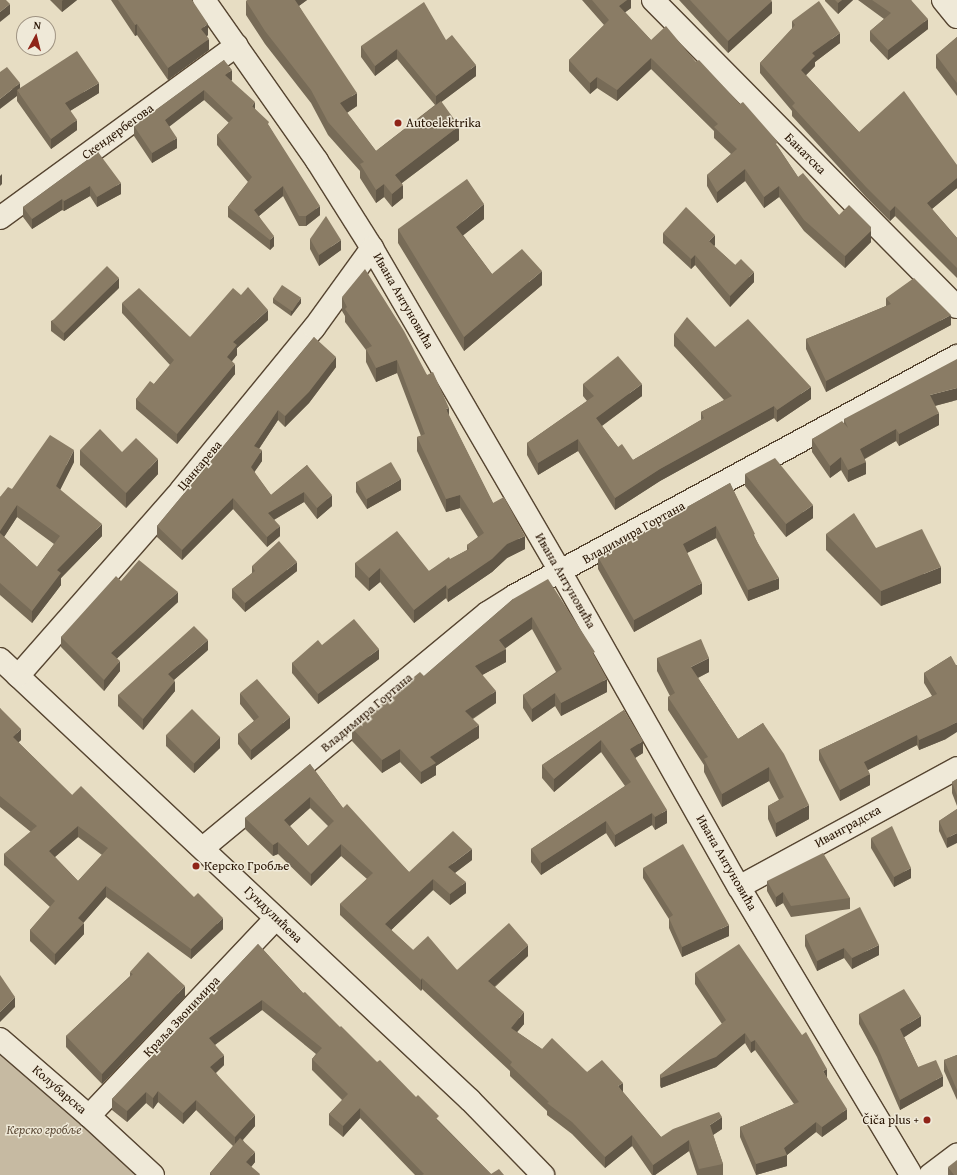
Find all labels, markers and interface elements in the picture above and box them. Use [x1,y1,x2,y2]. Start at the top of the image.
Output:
north arrow [16,16,56,56]
text: N [33,17,42,33]
street label: Скендербегова [79,101,157,163]
place label: Autoelektrika [406,115,481,131]
marker: Autoelektrika [393,118,403,128]
street label: Банатска [781,130,829,178]
street label: Ивана Антуновића [369,250,437,352]
street label: Цанкарева [175,438,225,494]
street label: Владимира Гортана [580,498,688,568]
street label: Ивана Антуновића [531,530,599,632]
street label: Владимира Гортана [318,670,416,756]
street label: Иванградска [812,802,884,852]
street label: Ивана Антуновића [692,812,760,914]
place label: Керско Гробље [204,858,289,874]
marker: Керско Гробље [191,861,201,871]
street label: Гундулићева [241,883,305,947]
street label: Краља Звонимира [140,973,224,1061]
street label: Колубарска [29,1062,89,1118]
place label: Čiča plus + [862,1112,919,1128]
marker: Čiča plus + [922,1115,932,1125]
park label: Керско гробље [7,1122,81,1138]

